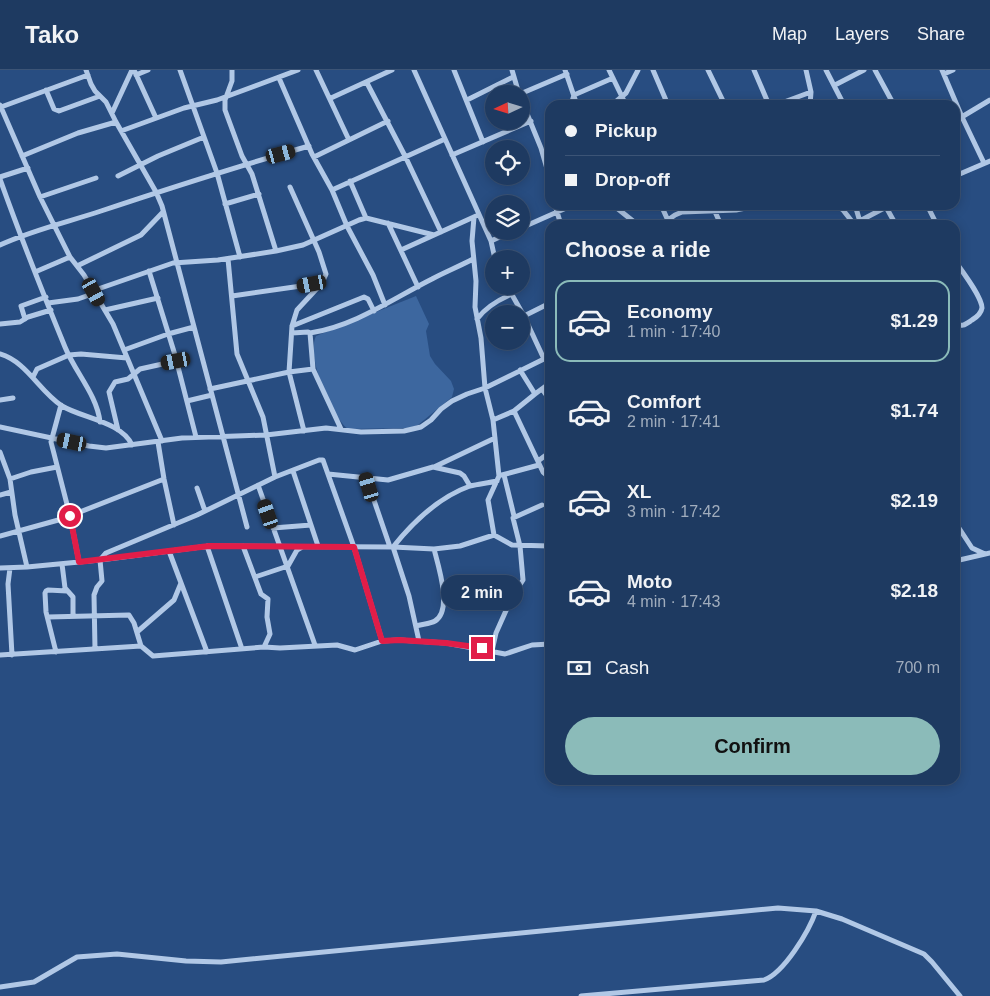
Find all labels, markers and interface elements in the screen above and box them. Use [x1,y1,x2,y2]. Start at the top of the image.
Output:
text: Tako [25,21,79,48]
text: Map [772,24,807,44]
text: Layers [835,24,889,44]
text: Share [917,24,965,44]
north arrow [485,85,530,130]
map controls [485,85,530,350]
text: Pickup [595,120,657,141]
button: locate [485,140,530,185]
car [264,143,297,165]
text: Drop-off [595,169,670,190]
button: layers [485,195,530,240]
text: Choose a ride [565,237,710,262]
button: + [485,250,530,295]
car [295,274,328,294]
car [80,275,107,309]
icon: car [567,299,612,344]
text: Economy [627,301,713,322]
button: − [485,305,530,350]
text: $1.29 [890,310,938,331]
text: 1 min · 17:40 [627,323,720,340]
car [159,351,192,371]
icon: car [567,389,612,434]
text: Comfort [627,391,701,412]
text: $1.74 [890,400,938,421]
text: 2 min · 17:41 [627,413,720,430]
car [55,432,88,452]
car [357,470,380,504]
icon: car [567,479,612,524]
text: XL [627,481,651,502]
text: $2.19 [890,490,938,511]
car [256,497,279,531]
text: 3 min · 17:42 [627,503,720,520]
route start [59,505,81,527]
icon: car [567,569,612,614]
text: Moto [627,571,672,592]
callout: 2 min [441,576,523,610]
text: $2.18 [890,580,938,601]
text: 2 min [461,584,503,601]
text: 4 min · 17:43 [627,593,720,610]
route end [471,637,493,659]
icon: cash [565,654,593,682]
text: Cash [605,657,649,678]
text: 700 m [896,659,940,676]
button: Confirm [565,717,940,775]

